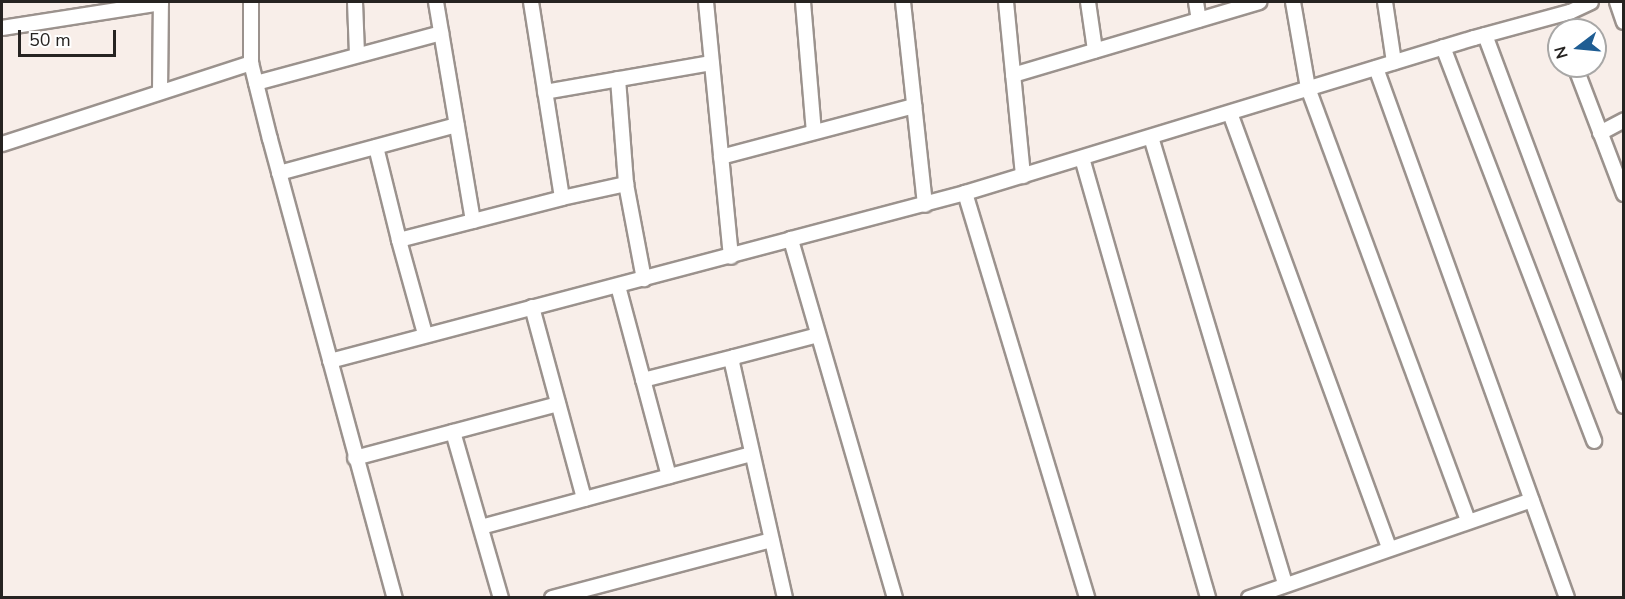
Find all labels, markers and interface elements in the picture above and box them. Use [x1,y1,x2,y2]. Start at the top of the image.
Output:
scale bar [21,18,118,56]
north arrow [1547,18,1607,78]
text: 50 m [29,28,71,52]
text: N [1549,44,1574,61]

